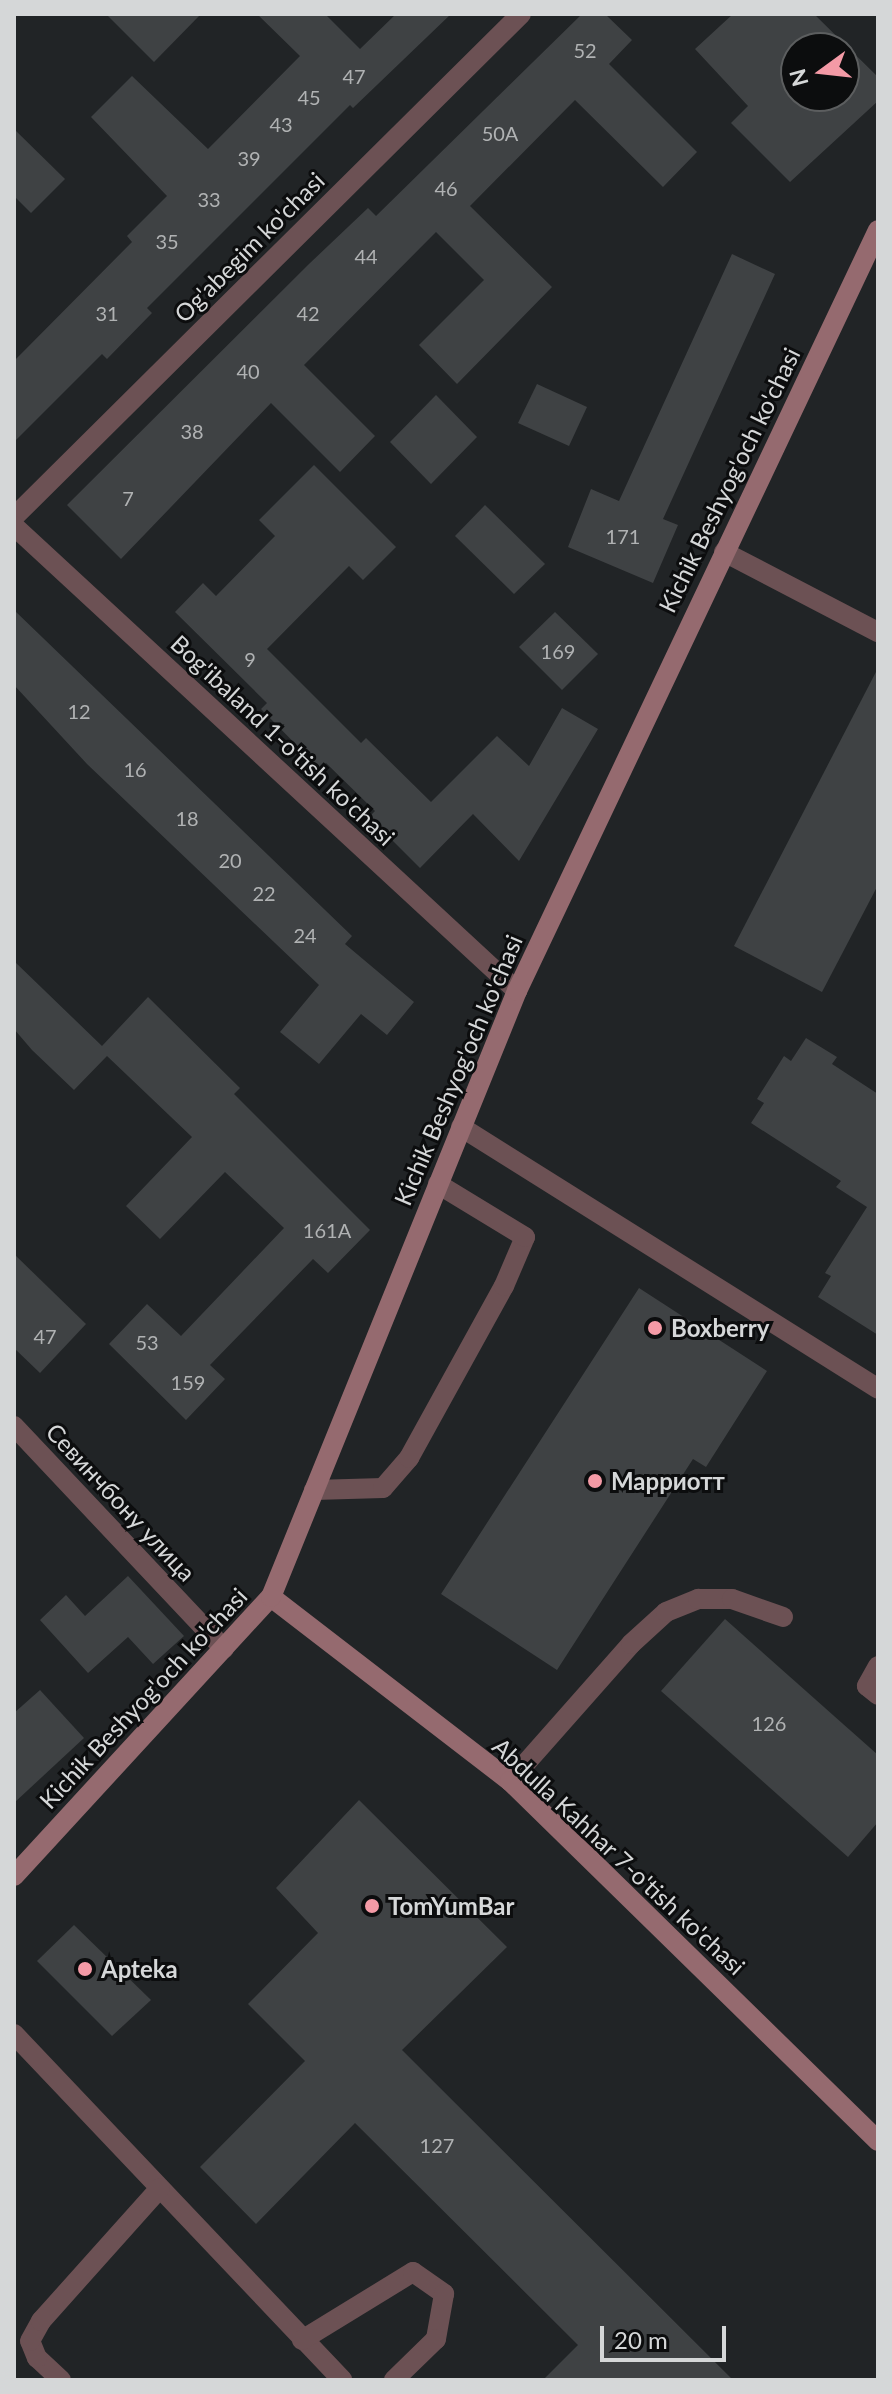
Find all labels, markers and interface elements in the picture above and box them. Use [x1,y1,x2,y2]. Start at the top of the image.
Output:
north arrow [780,32,860,112]
house number: 52 [573,38,597,62]
house number: 47 [342,64,366,88]
text: N [783,66,814,90]
house number: 45 [297,85,321,109]
house number: 43 [269,112,293,136]
house number: 50A [482,121,518,145]
house number: 39 [237,146,261,170]
street label: Og'abegim ko'chasi [168,166,330,328]
house number: 46 [434,176,458,200]
house number: 33 [197,187,221,211]
house number: 35 [155,229,179,253]
house number: 44 [354,244,378,268]
house number: 31 [95,301,119,325]
house number: 42 [296,301,320,325]
street label: Kichik Beshyog'och ko'chasi [652,343,806,617]
house number: 40 [236,359,260,383]
house number: 38 [180,419,204,443]
house number: 7 [122,486,134,510]
house number: 171 [606,524,640,548]
street label: Bog'ibaland 1-o'tish ko'chasi [165,629,401,851]
house number: 169 [541,639,575,663]
house number: 9 [244,647,256,671]
house number: 12 [67,699,91,723]
house number: 16 [123,757,147,781]
house number: 18 [175,806,199,830]
house number: 20 [218,848,242,872]
house number: 22 [252,881,276,905]
house number: 24 [293,923,317,947]
street label: Kichik Beshyog'och ko'chasi [388,930,528,1210]
house number: 161A [303,1218,351,1242]
place label: Boxberry [671,1314,769,1342]
marker: Boxberry [646,1319,664,1337]
house number: 47 [33,1324,57,1348]
house number: 53 [135,1330,159,1354]
house number: 159 [171,1370,205,1394]
street label: Севинчбону улица [40,1417,202,1587]
place label: Марриотт [611,1467,725,1495]
marker: Марриотт [586,1472,604,1490]
street label: Kichik Beshyog'och ko'chasi [33,1582,253,1814]
house number: 126 [752,1711,786,1735]
street label: Abdulla Kahhar 7-o'tish ko'chasi [487,1731,751,1981]
place label: TomYumBar [388,1892,514,1920]
marker: TomYumBar [363,1897,381,1915]
place label: Apteka [101,1955,178,1983]
marker: Apteka [76,1960,94,1978]
house number: 127 [420,2133,454,2157]
scale bar [604,2310,730,2360]
text: 20 m [614,2325,668,2354]

